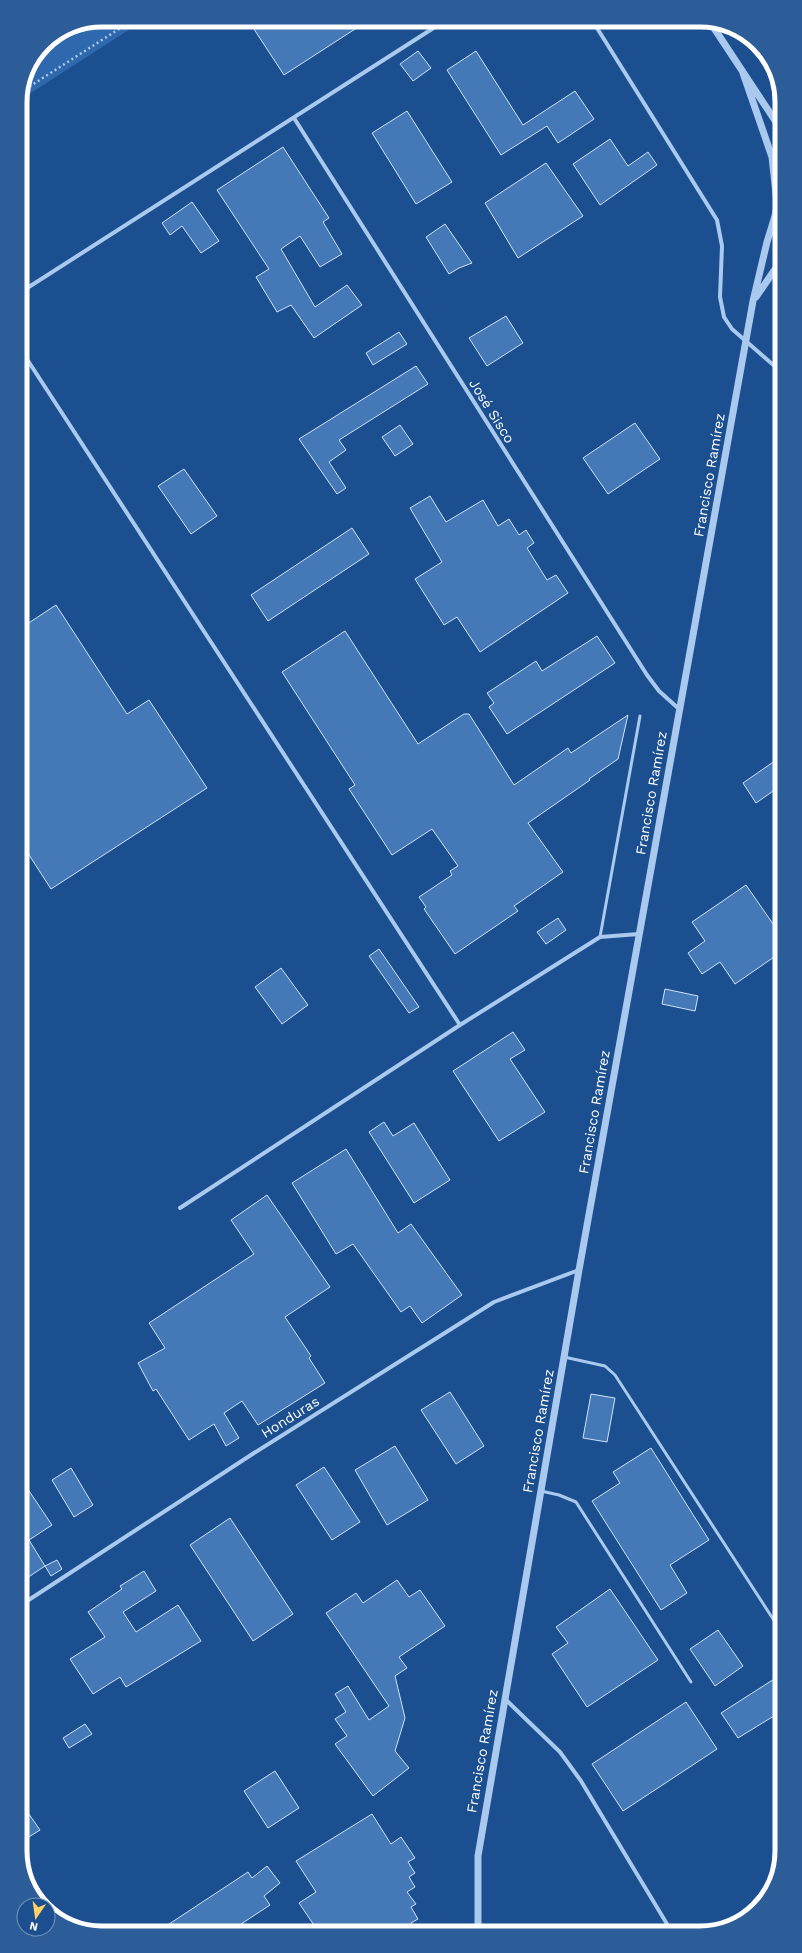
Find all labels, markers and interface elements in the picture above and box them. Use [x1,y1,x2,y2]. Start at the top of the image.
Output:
street label: José Sisco [466,376,518,446]
street label: Francisco Ramírez [690,412,728,538]
street label: Francisco Ramírez [632,730,670,856]
street label: Francisco Ramírez [575,1049,613,1175]
street label: Francisco Ramírez [519,1368,557,1494]
street label: Honduras [258,1393,322,1441]
street label: Francisco Ramírez [463,1688,501,1814]
north arrow [16,1897,56,1937]
text: N [28,1919,39,1934]

